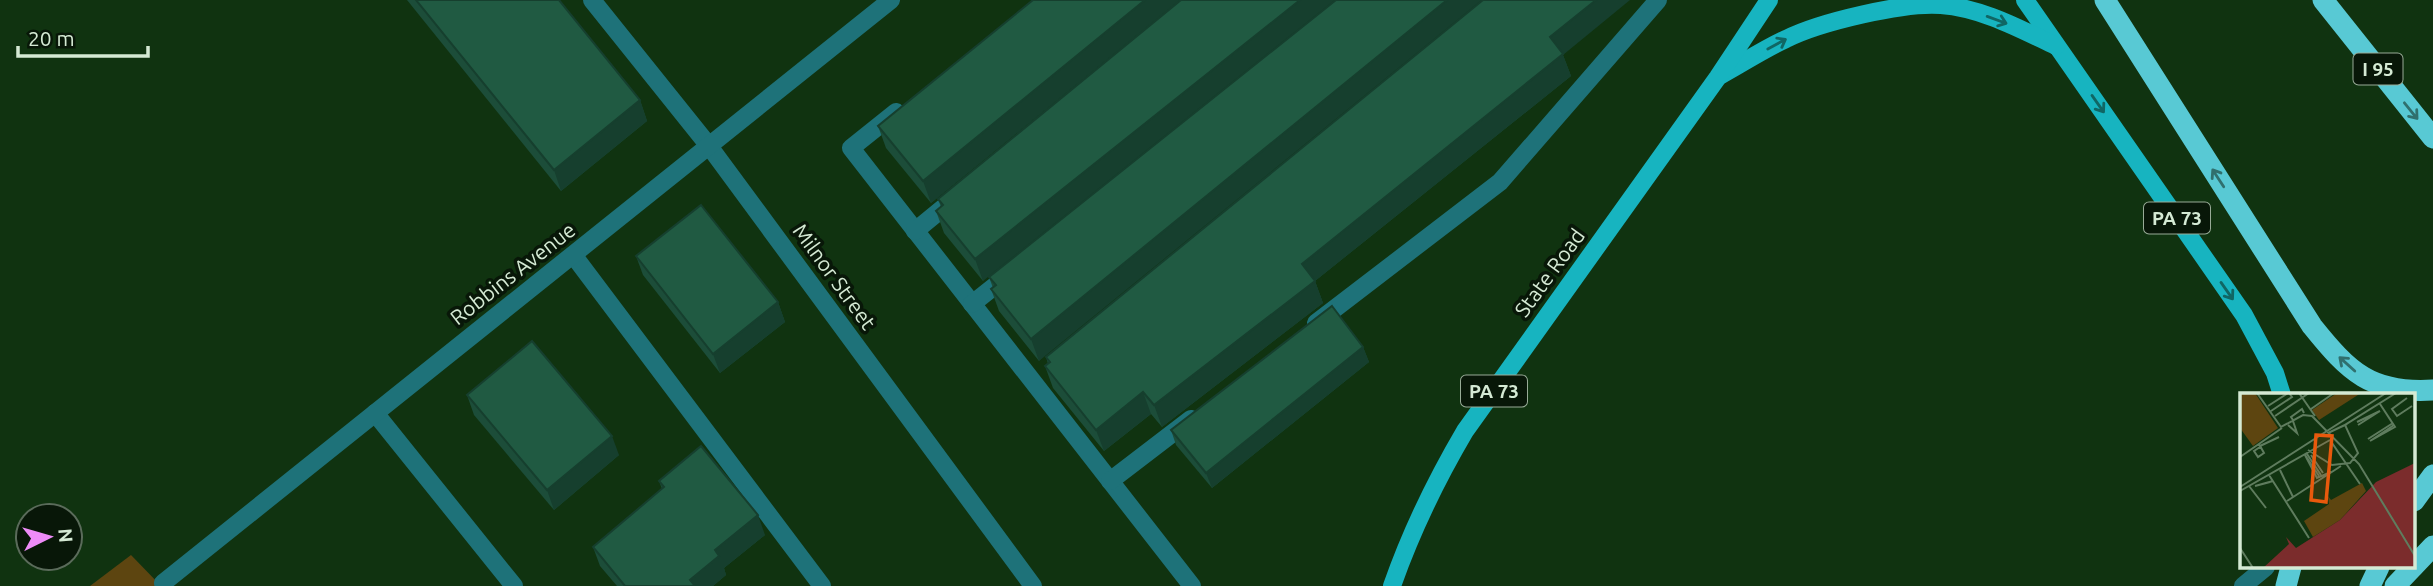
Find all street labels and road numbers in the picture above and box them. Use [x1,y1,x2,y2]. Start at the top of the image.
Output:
road number: I 95 [2354,54,2402,85]
road number: PA 73 [2144,202,2210,233]
street label: Robbins Avenue [445,217,580,329]
street label: Milnor Street [789,219,881,334]
street label: State Road [1509,224,1589,321]
road number: PA 73 [1461,376,1527,406]

